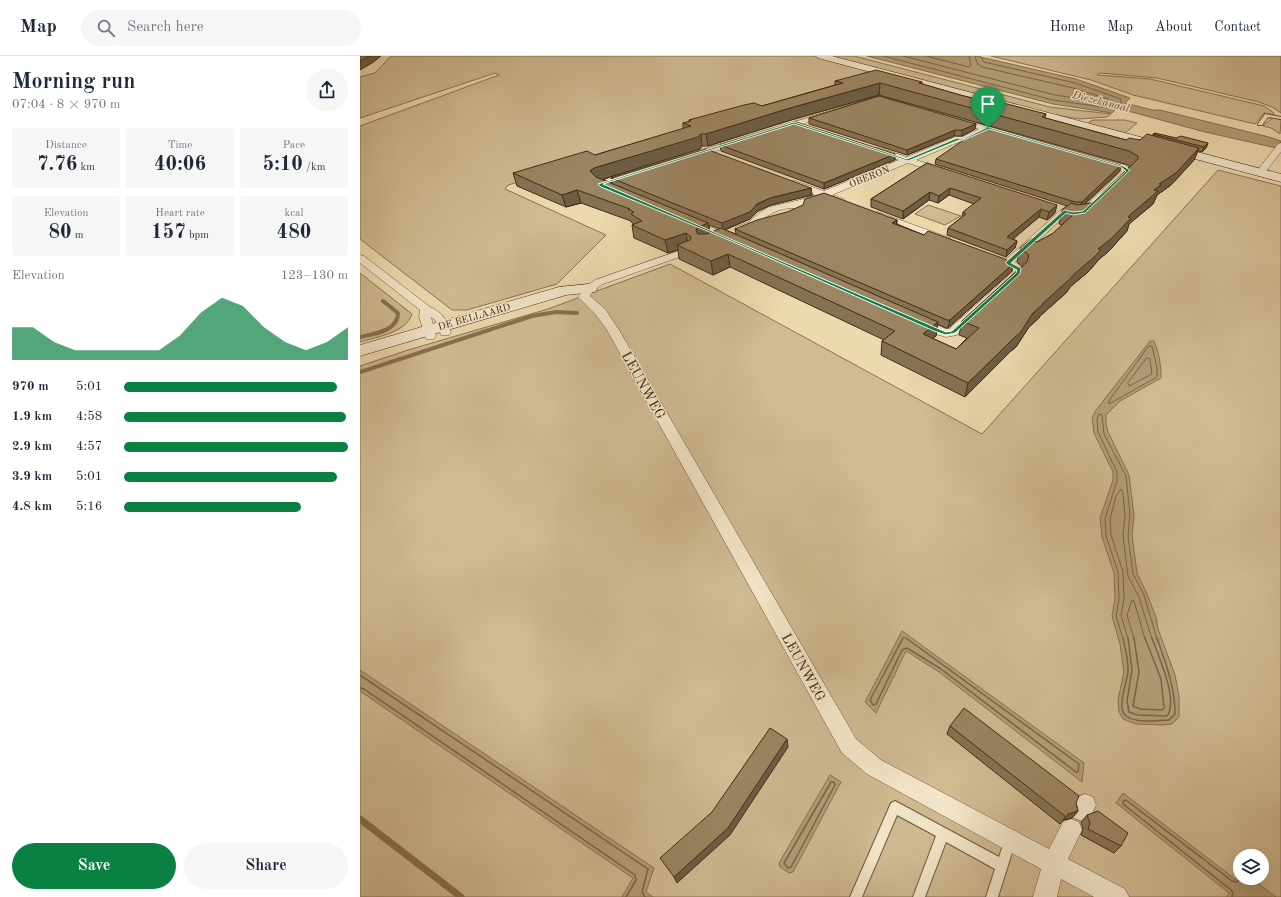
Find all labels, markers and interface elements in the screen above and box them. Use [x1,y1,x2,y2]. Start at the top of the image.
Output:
search box [81,10,361,46]
icon: search [95,17,117,39]
text: Map [20,18,57,37]
text: Search here [127,20,204,35]
text: Home [1050,20,1085,34]
text: Map [1107,20,1133,34]
text: About [1155,20,1192,34]
text: Contact [1214,20,1261,34]
button: share [306,69,348,111]
text: Morning run [12,71,135,93]
pin [971,87,1005,128]
water label: Diezekanaal [1070,90,1131,115]
icon: arrive [977,93,999,115]
text: 07:04 · 8 × 970 m [12,98,120,111]
text: Distance [45,140,87,151]
text: Time [168,140,192,151]
text: Pace [283,140,305,151]
text: 7.76 [37,155,77,175]
text: 40:06 [154,155,206,175]
text: 5:10 [263,155,303,175]
text: km [77,162,95,173]
text: /km [303,162,325,173]
street label: OBERON [848,164,891,190]
text: Elevation [44,208,88,219]
text: Heart rate [155,208,205,219]
text: kcal [285,208,303,219]
text: 80 [48,223,72,243]
text: 157 [151,223,186,243]
text: 480 [277,223,311,243]
text: m [72,230,84,241]
text: bpm [186,230,209,241]
text: Elevation [12,269,65,282]
text: 123–130 m [281,269,348,282]
street label: DE BELLAARD [437,302,512,332]
street label: LEUNWEG [619,349,668,422]
text: 970 m [12,380,49,393]
text: 5:01 [76,380,102,393]
text: 1.9 km [12,410,52,423]
text: 4:58 [76,410,102,423]
text: 2.9 km [12,440,52,453]
text: 4:57 [76,440,102,453]
text: 3.9 km [12,470,52,483]
text: 5:01 [76,470,102,483]
text: 4.8 km [12,500,52,513]
text: 5:16 [76,500,102,513]
street label: LEUNWEG [779,631,828,704]
button: Save [12,843,176,889]
button: Share [184,843,348,889]
map controls [1233,849,1269,885]
button: layers [1233,849,1269,885]

